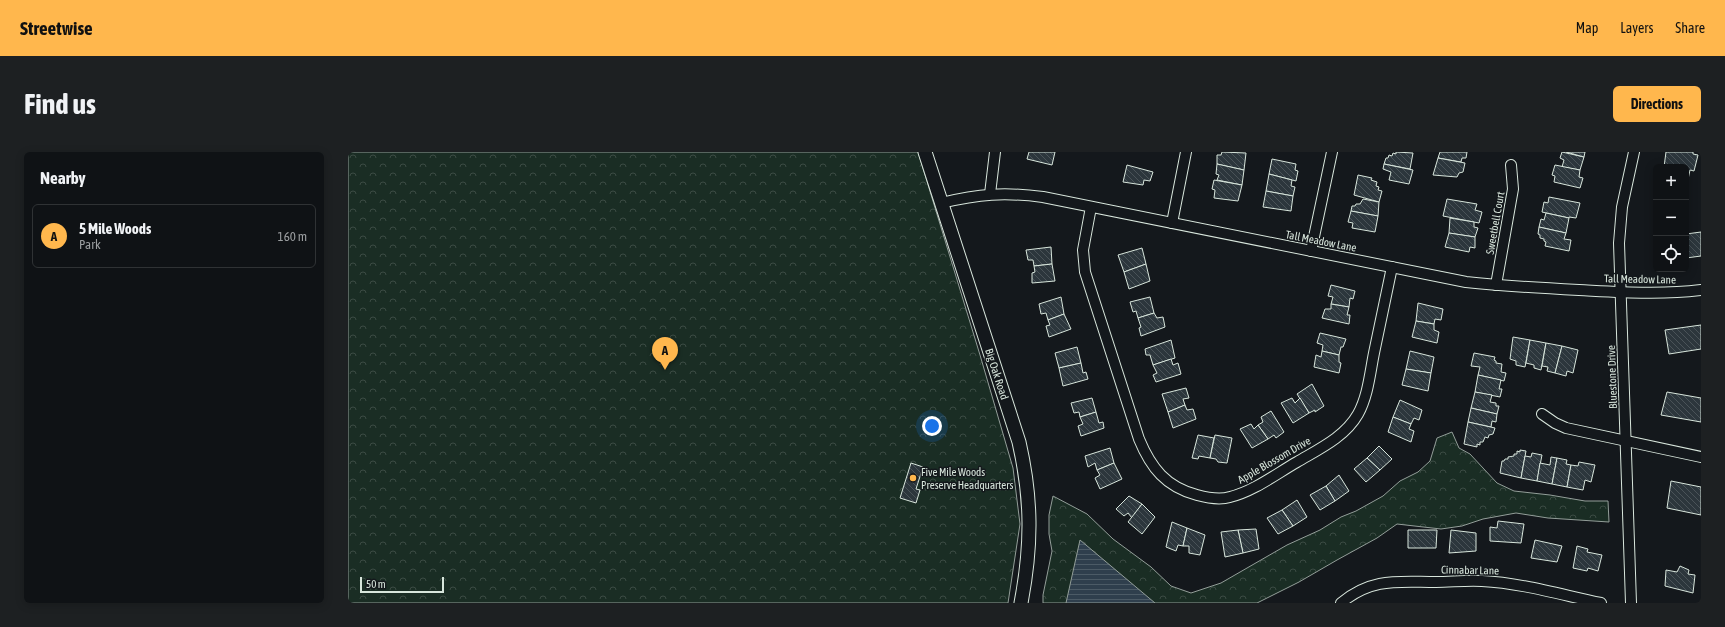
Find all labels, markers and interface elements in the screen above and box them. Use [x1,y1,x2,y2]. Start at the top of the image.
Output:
text: Streetwise [20,17,93,39]
text: Map [1576,20,1598,36]
text: Layers [1620,20,1653,36]
text: Share [1675,20,1705,36]
button: Directions [1613,86,1701,122]
text: Find us [24,88,96,120]
map controls [1653,164,1689,272]
button: + [1653,164,1689,200]
text: Nearby [40,168,86,188]
street label: Sweetbell Court [1484,191,1506,255]
button: − [1653,200,1689,236]
text: 5 Mile Woods [79,220,151,237]
street label: Tall Meadow Lane [1284,228,1358,254]
text: A [51,229,57,244]
text: 160 m [278,229,307,244]
button: locate [1653,236,1689,272]
text: Park [79,237,101,252]
street label: Tall Meadow Lane [1604,272,1676,286]
pin: A [652,337,678,370]
street label: Bluestone Drive [1605,345,1619,409]
street label: Big Oak Road [983,347,1011,401]
your location [922,416,942,436]
street label: Apple Blossom Drive [1235,434,1313,486]
place label: Five Mile Woods Preserve Headquarters [921,466,1013,491]
marker: Five Mile Woods Preserve Headquarters [908,473,918,483]
street label: Cinnabar Lane [1441,563,1499,577]
scale bar [360,575,444,594]
text: 50 m [366,578,386,590]

